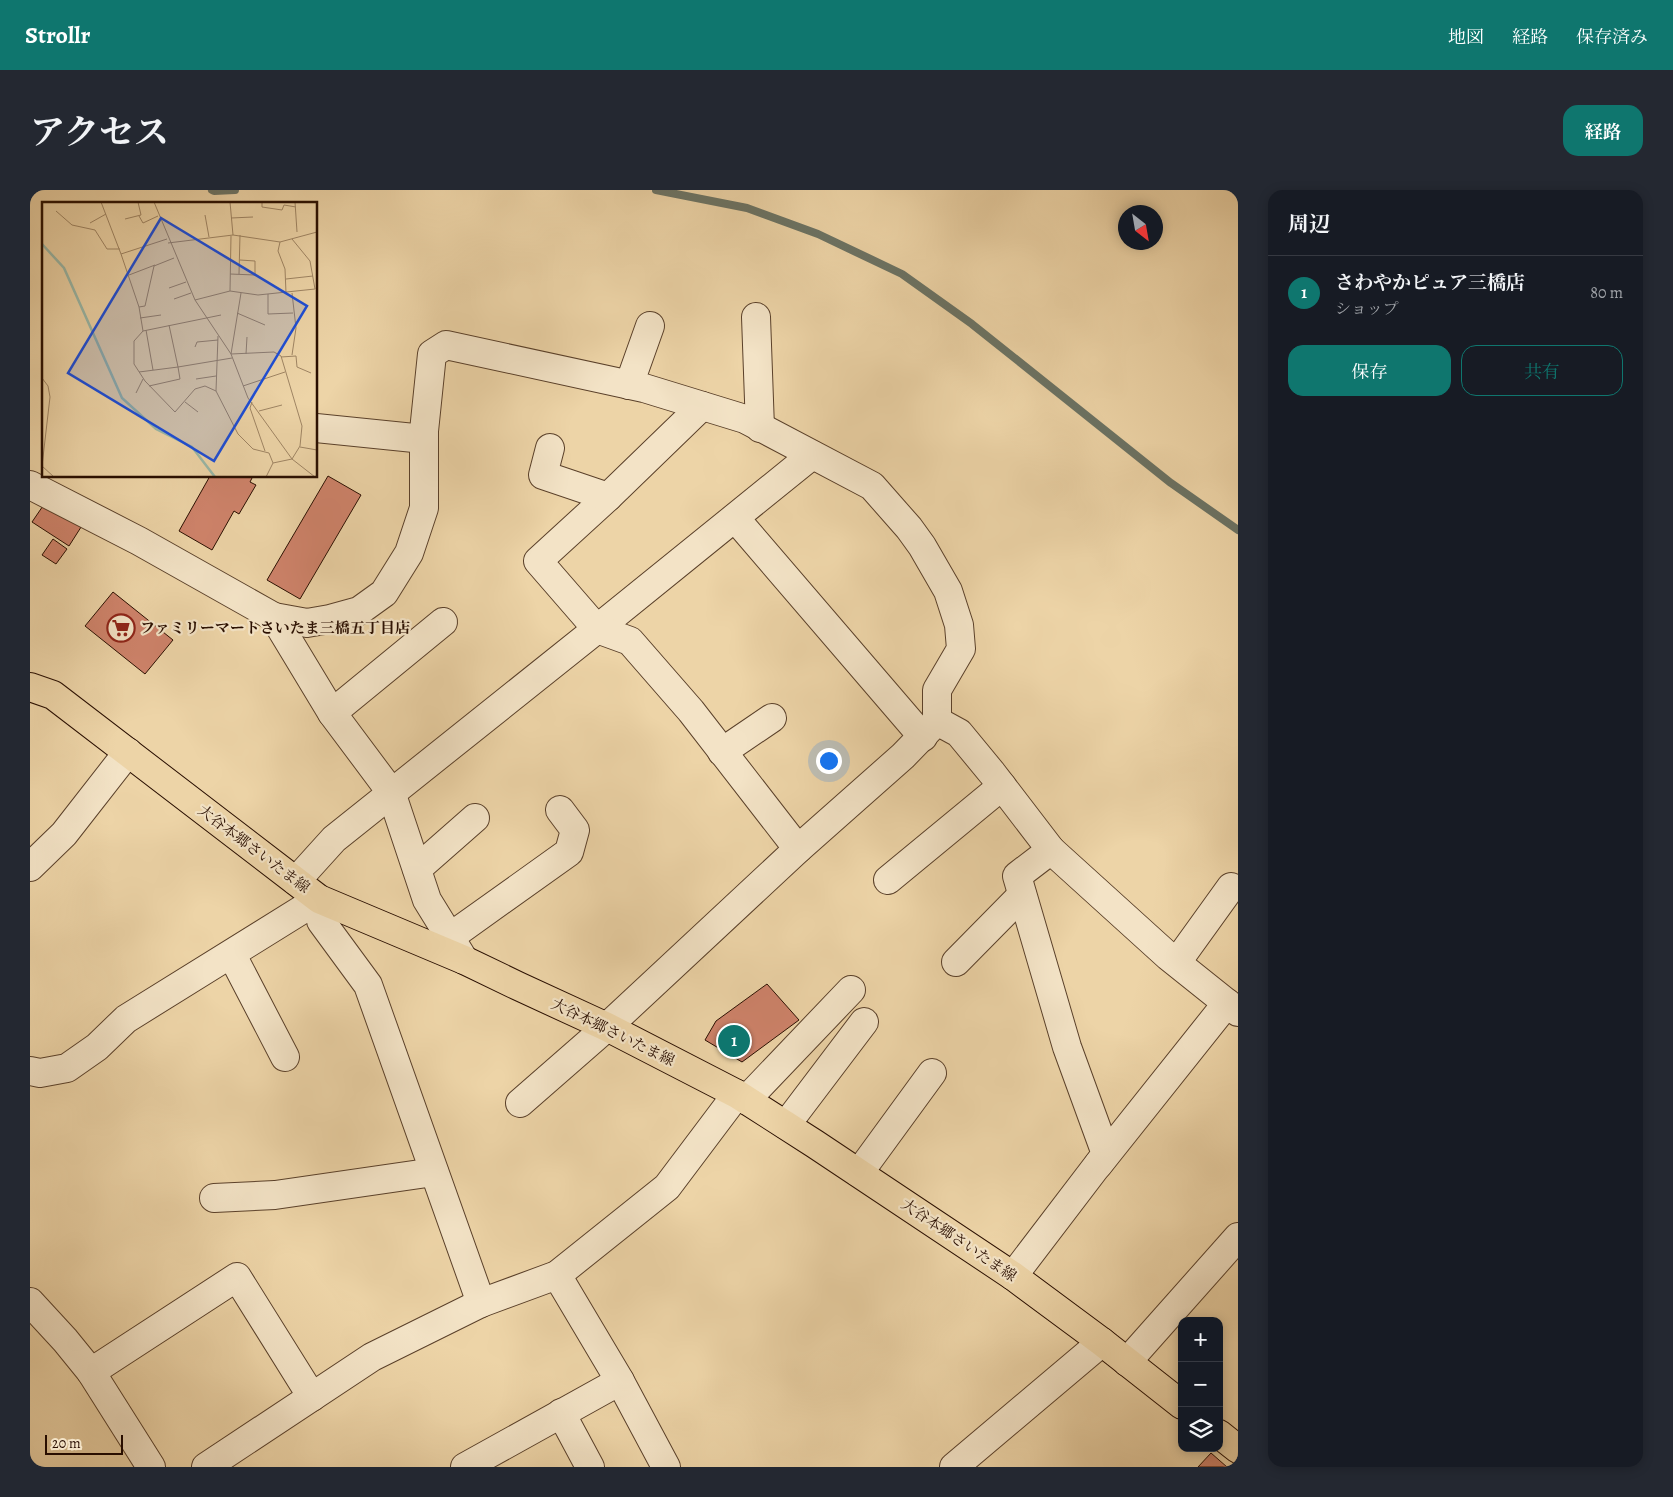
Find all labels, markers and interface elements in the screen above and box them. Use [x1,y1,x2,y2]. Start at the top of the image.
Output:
text: Strollr [25,19,90,51]
text: 地図 [1448,25,1484,49]
text: 経路 [1512,25,1548,49]
text: 保存済み [1576,25,1648,49]
button: 経路 [1563,105,1643,156]
text: アクセス [30,108,169,156]
inset map [42,202,318,478]
north arrow [1118,205,1163,250]
text: 周辺 [1288,210,1330,238]
text: さわやかピュア三橋店 [1335,270,1525,296]
text: 1 [1301,282,1307,304]
text: 80 m [1590,282,1623,304]
text: ショップ [1335,298,1399,320]
button: 保存 [1288,345,1451,396]
button: 共有 [1461,345,1623,396]
supermarket icon: ファミリーマートさいたま三橋五丁目店 [106,613,136,643]
place label: ファミリーマートさいたま三橋五丁目店 [140,618,410,638]
your location [816,748,842,774]
street label: 大谷本郷さいたま線 [194,800,314,898]
street label: 大谷本郷さいたま線 [548,993,678,1071]
pin: 1 [718,1022,750,1060]
street label: 大谷本郷さいたま線 [897,1194,1021,1286]
map controls [1178,1317,1223,1452]
button: + [1178,1317,1223,1362]
button: − [1178,1362,1223,1407]
button: layers [1178,1407,1223,1452]
scale bar [45,1432,122,1455]
text: 20 m [52,1434,81,1453]

